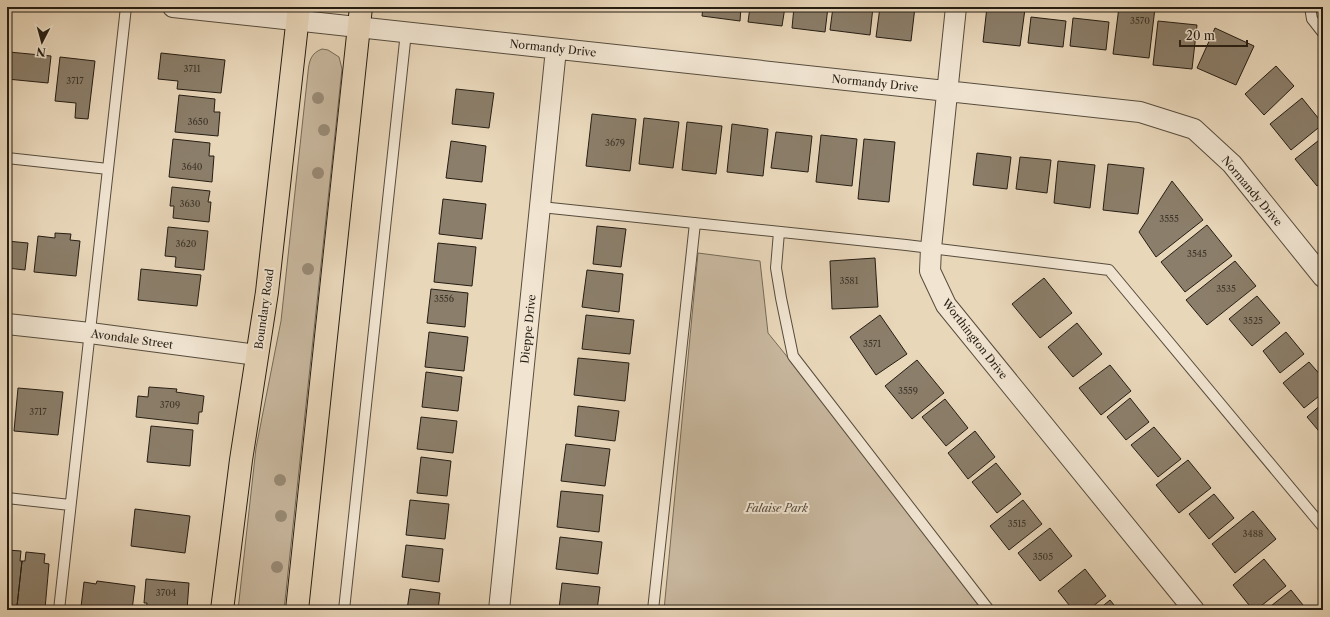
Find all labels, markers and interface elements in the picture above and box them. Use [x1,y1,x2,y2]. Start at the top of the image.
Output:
house number: 3570 [1130,15,1150,26]
north arrow [22,22,62,62]
scale bar [1180,22,1247,48]
text: 20 m [1186,28,1215,43]
street label: Normandy Drive [509,36,597,60]
text: N [35,44,46,59]
house number: 3711 [184,63,201,74]
street label: Normandy Drive [831,71,919,95]
house number: 3717 [66,75,84,86]
house number: 3650 [188,116,209,127]
house number: 3679 [605,137,625,148]
street label: Normandy Drive [1219,153,1285,229]
house number: 3640 [181,161,203,172]
house number: 3630 [180,198,201,209]
house number: 3555 [1159,213,1179,224]
house number: 3620 [175,238,197,249]
house number: 3545 [1187,248,1207,259]
street label: Boundary Road [251,268,277,350]
house number: 3581 [840,275,859,286]
house number: 3535 [1216,283,1236,294]
house number: 3556 [434,293,454,304]
street label: Dieppe Drive [517,294,539,364]
street label: Worthington Drive [939,295,1011,382]
house number: 3525 [1243,315,1263,326]
street label: Avondale Street [89,326,174,352]
house number: 3571 [863,338,881,349]
house number: 3559 [898,385,918,396]
house number: 3709 [160,399,180,410]
house number: 3717 [29,406,47,417]
park label: Falaise Park [745,501,808,515]
house number: 3515 [1008,518,1026,529]
house number: 3488 [1243,528,1263,539]
house number: 3505 [1033,551,1053,562]
house number: 3704 [156,587,176,598]

